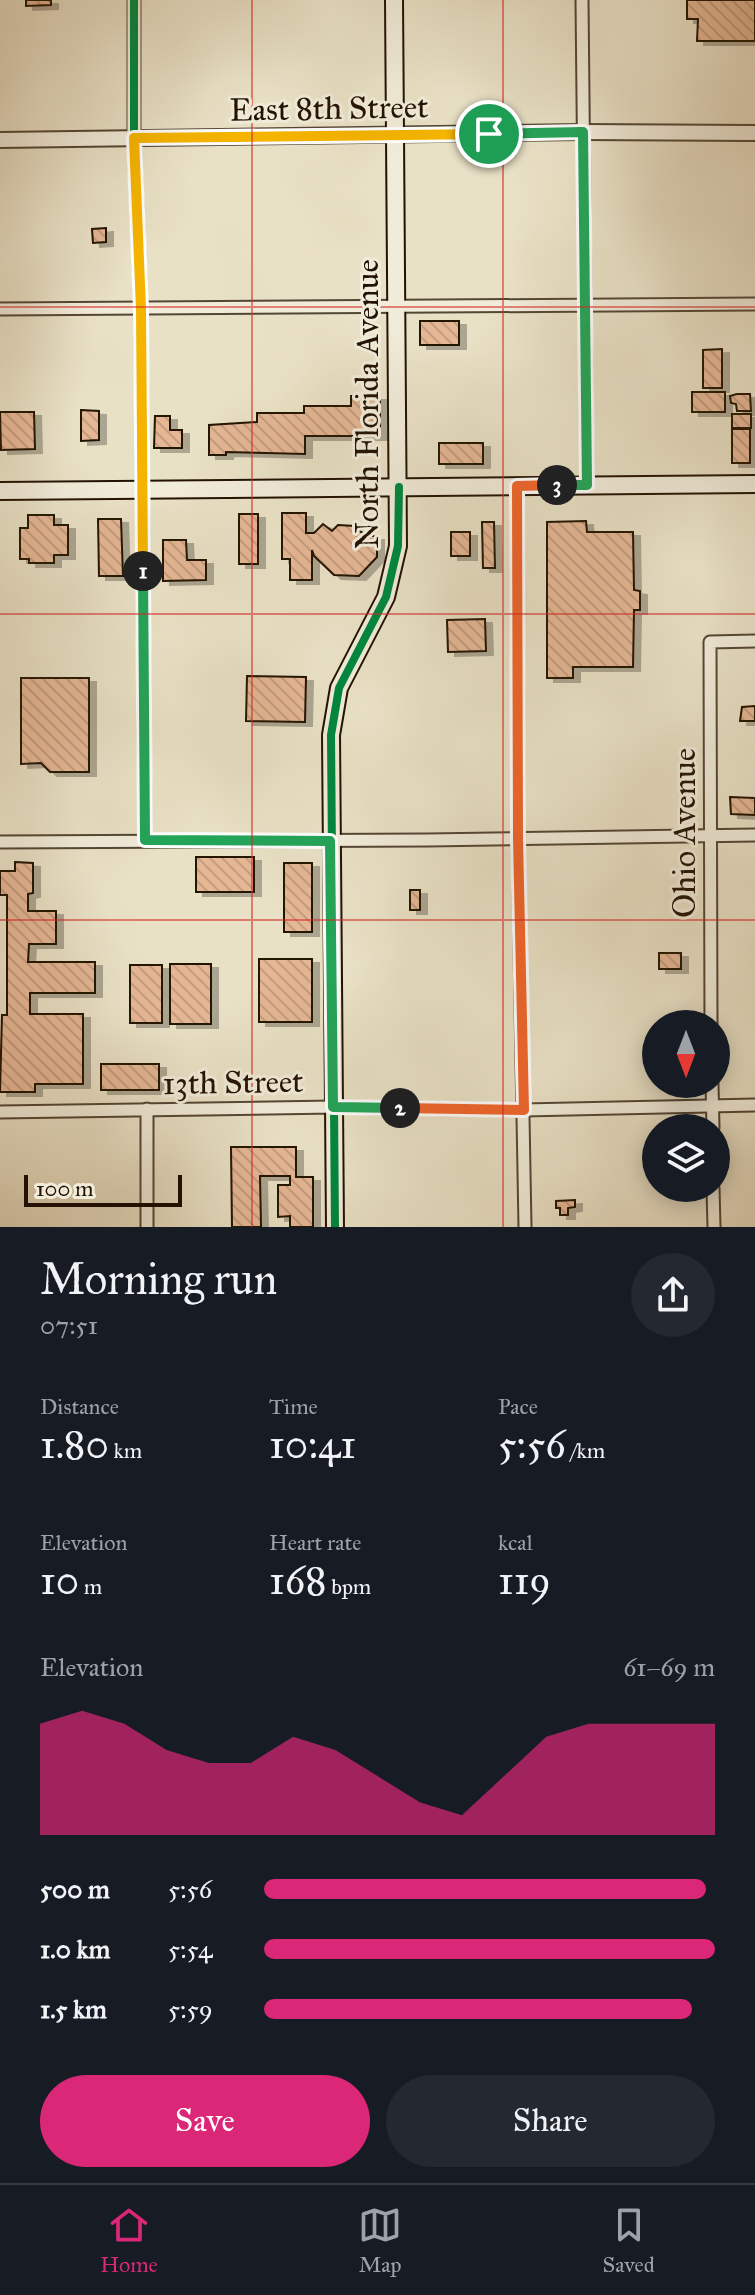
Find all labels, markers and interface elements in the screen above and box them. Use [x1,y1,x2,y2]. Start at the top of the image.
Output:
street label: East 8th Street [229,87,429,130]
pin [455,100,523,168]
icon: arrive [467,112,511,156]
street label: North Florida Avenue [348,259,387,549]
pin: 3 [537,465,577,505]
text: 3 [553,471,561,498]
pin: 1 [123,551,163,591]
text: 1 [139,557,147,584]
street label: Ohio Avenue [665,748,704,918]
north arrow [642,1010,730,1098]
map controls [642,1010,730,1202]
street label: 13th Street [162,1062,304,1103]
pin: 2 [380,1088,420,1128]
text: 2 [395,1094,405,1121]
button: layers [642,1114,730,1202]
scale bar [24,1171,182,1207]
text: 100 m [36,1175,93,1202]
text: Morning run [40,1252,277,1306]
button: share [631,1253,715,1337]
text: 07:51 [40,1309,98,1341]
text: Distance [40,1393,119,1420]
text: Time [269,1393,318,1420]
text: Pace [498,1393,538,1420]
text: 1.80 [40,1420,109,1469]
text: 10:41 [269,1420,356,1469]
text: 5:56 [498,1420,566,1469]
text: km [109,1437,142,1464]
text: /km [566,1437,605,1464]
text: Elevation [40,1529,127,1556]
text: Heart rate [269,1529,362,1556]
text: kcal [498,1529,533,1556]
text: 10 [40,1556,79,1605]
text: 168 [269,1556,326,1605]
text: 119 [498,1556,551,1605]
text: m [79,1573,102,1600]
text: bpm [326,1573,371,1600]
text: Elevation [40,1651,143,1683]
text: 61–69 m [623,1651,715,1683]
text: 500 m [40,1873,110,1905]
text: 5:56 [168,1873,212,1905]
text: 1.0 km [40,1933,110,1965]
text: 5:54 [168,1933,213,1965]
text: 1.5 km [40,1993,107,2025]
text: 5:59 [168,1993,213,2025]
button: Save [40,2075,370,2167]
button: Share [386,2075,715,2167]
tab: Home [100,2203,158,2278]
tab: Map [358,2203,402,2278]
tab: Saved [603,2203,655,2278]

